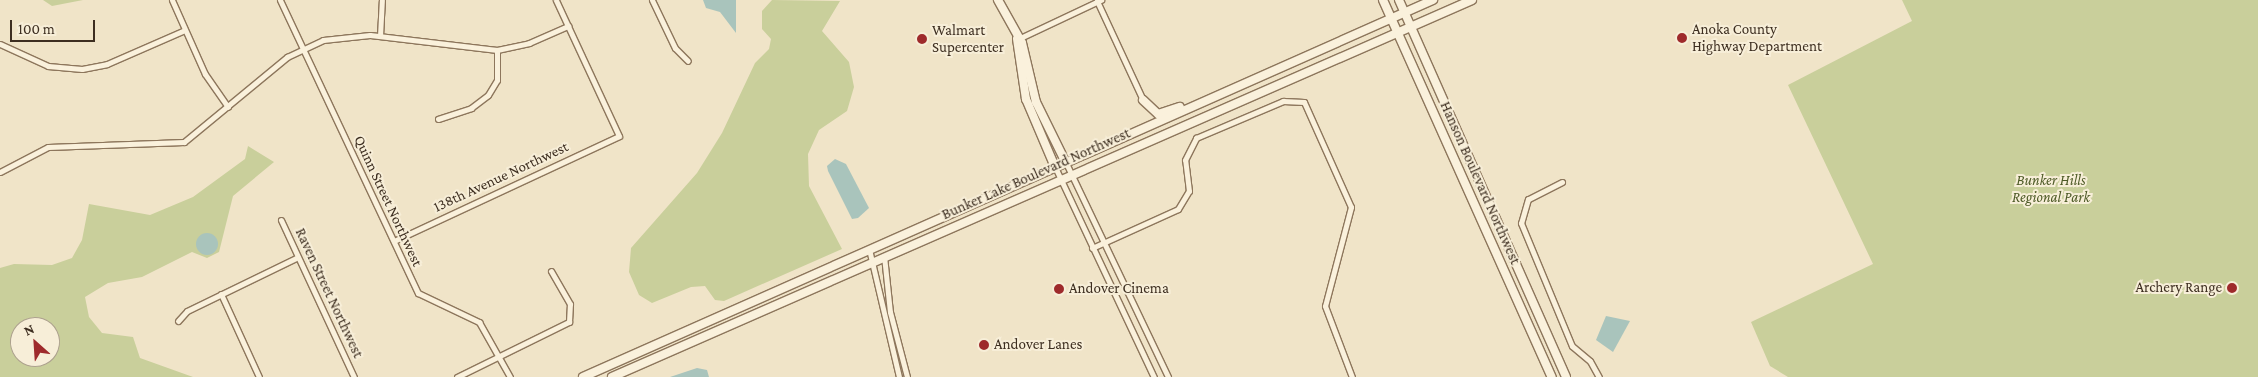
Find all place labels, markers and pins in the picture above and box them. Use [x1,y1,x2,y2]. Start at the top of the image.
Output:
place label: Anoka County Highway Department [1692,20,1822,55]
place label: Walmart Supercenter [932,21,1004,56]
marker: Anoka County Highway Department [1676,32,1688,44]
marker: Walmart Supercenter [916,33,928,45]
place label: Archery Range [2136,279,2222,297]
place label: Andover Cinema [1069,280,1169,298]
marker: Archery Range [2226,282,2238,294]
marker: Andover Cinema [1053,283,1065,295]
place label: Andover Lanes [994,336,1082,354]
marker: Andover Lanes [978,339,990,351]

